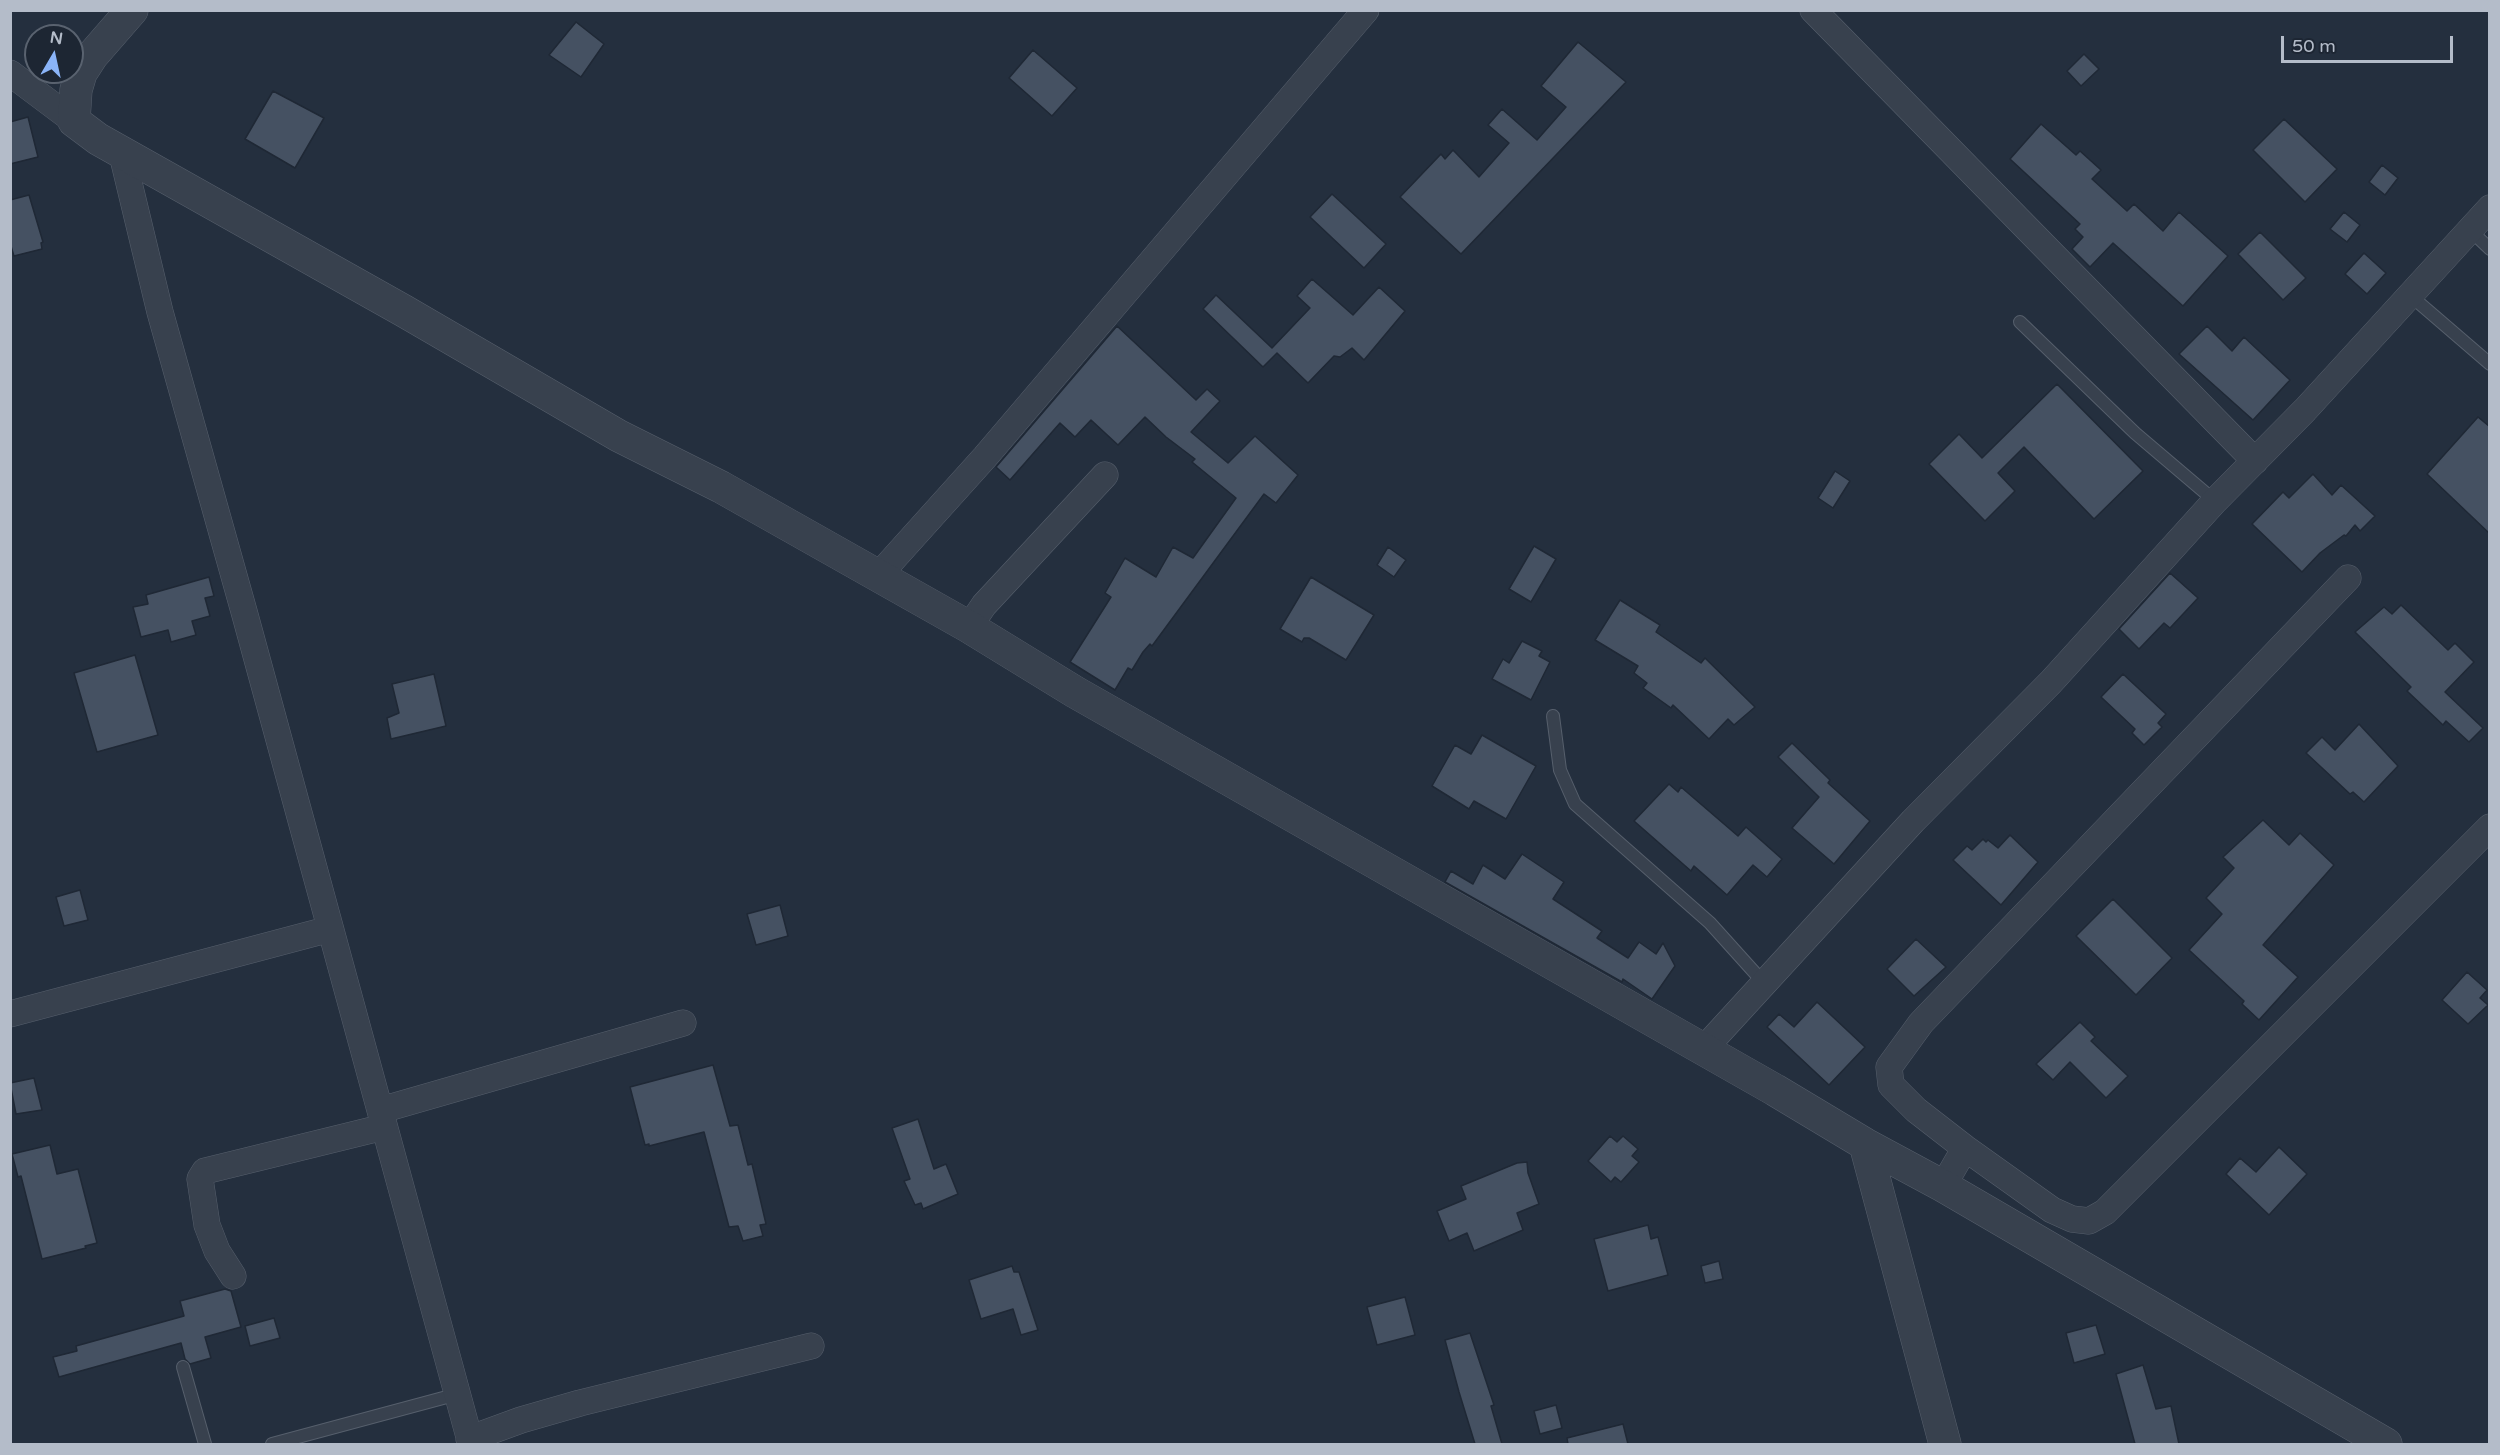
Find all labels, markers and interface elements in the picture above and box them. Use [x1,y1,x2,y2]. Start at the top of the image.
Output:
north arrow [24,24,84,84]
scale bar [2284,24,2456,62]
text: N [49,27,64,49]
text: 50 m [2292,35,2336,57]

